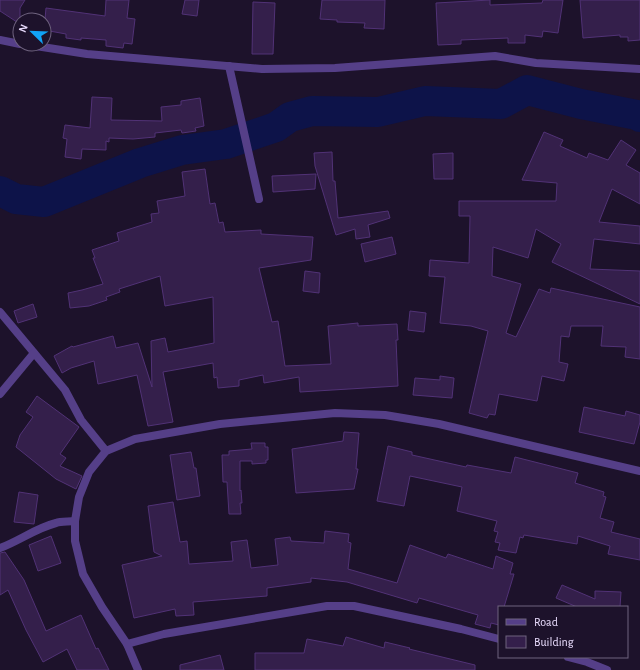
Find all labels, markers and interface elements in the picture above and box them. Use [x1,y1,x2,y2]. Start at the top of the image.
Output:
north arrow [12,12,52,52]
text: N [17,23,30,34]
legend [498,606,628,658]
text: Road [534,616,558,628]
text: Building [534,636,574,648]

